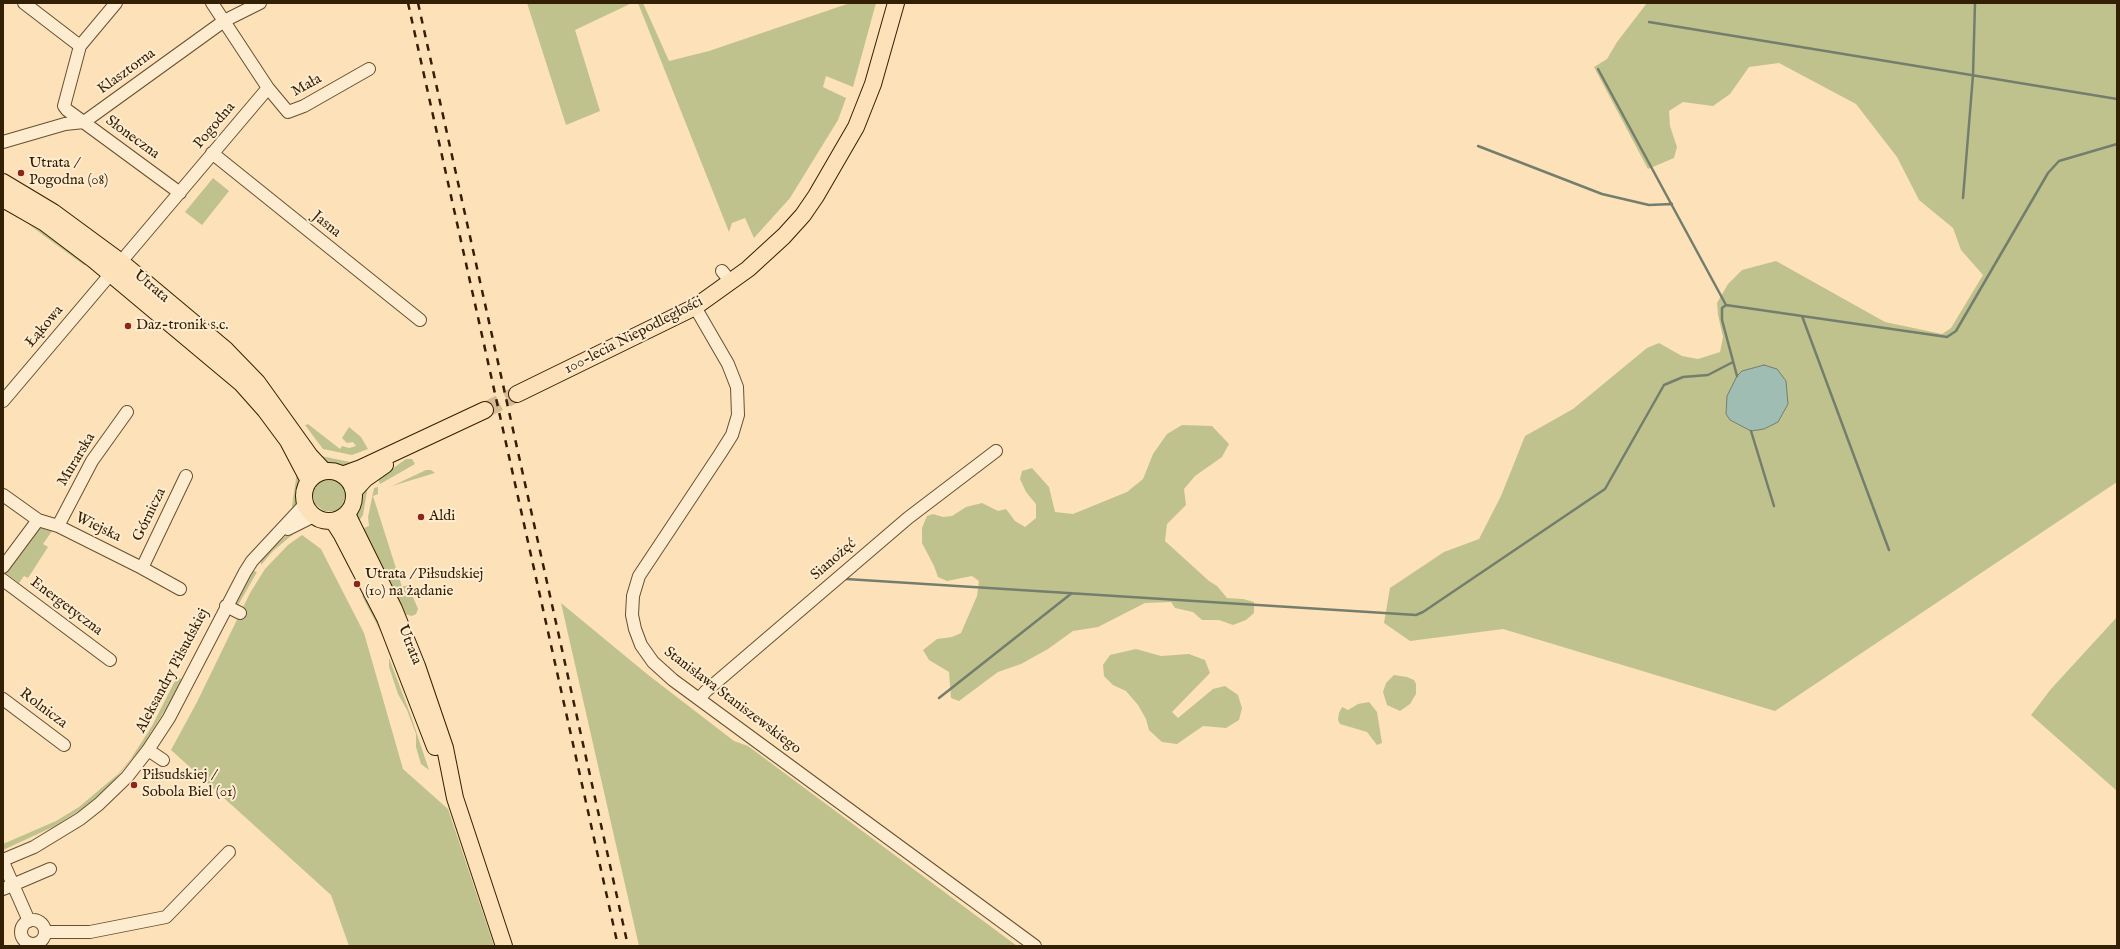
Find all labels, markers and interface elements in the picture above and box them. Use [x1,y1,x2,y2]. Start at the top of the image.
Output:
street label: Klasztorna [95,45,159,99]
street label: Mała [289,71,325,101]
street label: Pogodna [190,99,240,153]
street label: Słoneczna [101,112,163,164]
place label: Utrata / Pogodna (08) [29,155,108,190]
marker: Utrata / Pogodna (08) [16,168,26,178]
street label: Jasna [308,208,344,242]
street label: Utrata [129,267,173,307]
street label: 100-lecia Niepodległości [562,293,706,379]
street label: Łąkowa [22,302,68,352]
place label: Daz-tronik s.c. [136,317,229,335]
marker: Daz-tronik s.c. [123,321,133,331]
street label: Murarska [54,430,100,490]
street label: Górnicza [129,485,171,545]
place label: Aldi [429,508,455,526]
street label: Wiejska [72,509,124,547]
marker: Aldi [416,512,426,522]
street label: Sianożęć [808,535,860,585]
place label: Utrata / Piłsudskiej (10) na żądanie [365,566,483,601]
street label: Energetyczna [26,574,106,640]
marker: Utrata / Piłsudskiej (10) na żądanie [352,579,362,589]
street label: Aleksandry Piłsudskiej [133,606,213,736]
street label: Utrata [393,623,425,667]
street label: Stanisława Staniszewskiego [660,644,804,758]
street label: Rolnicza [16,685,70,733]
place label: Piłsudskiej / Sobola Biel (01) [142,767,236,802]
marker: Piłsudskiej / Sobola Biel (01) [129,780,139,790]

